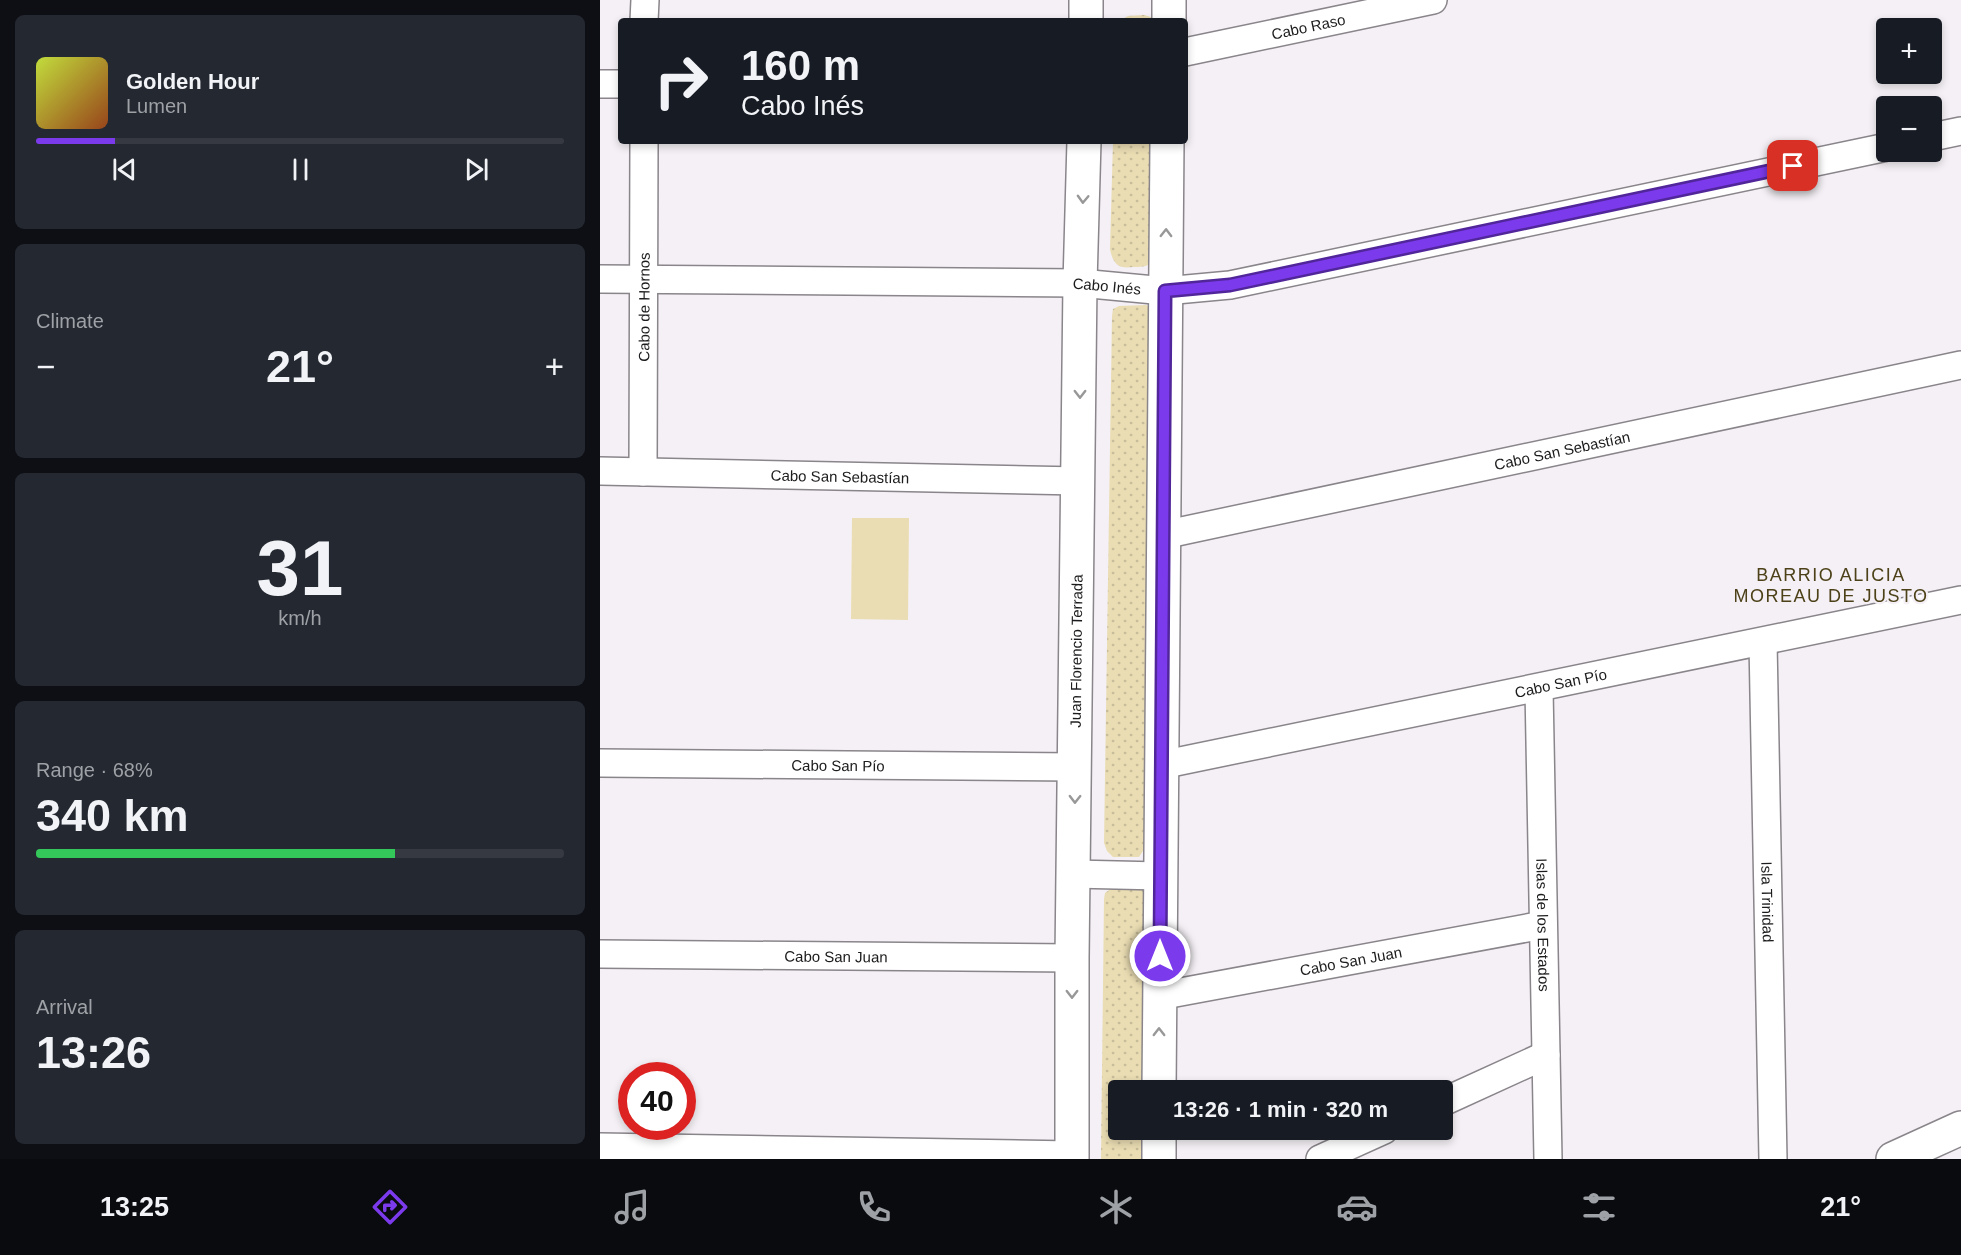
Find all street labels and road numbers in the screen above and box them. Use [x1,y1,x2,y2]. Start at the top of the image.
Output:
street label: Cabo Raso [1270,10,1347,42]
street label: Cabo de Hornos [635,252,652,362]
street label: Cabo Inés [1073,274,1142,297]
street label: Cabo San Sebastían [1493,427,1632,473]
street label: Cabo San Sebastían [771,466,909,486]
street label: Juan Florencio Terrada [1066,574,1085,728]
street label: Cabo San Pío [1513,665,1608,700]
street label: Cabo San Pío [791,756,885,774]
street label: Islas de los Estados [1534,858,1553,992]
street label: Isla Trinidad [1759,861,1777,943]
street label: Cabo San Juan [1298,943,1403,978]
street label: Cabo San Juan [784,947,888,965]

